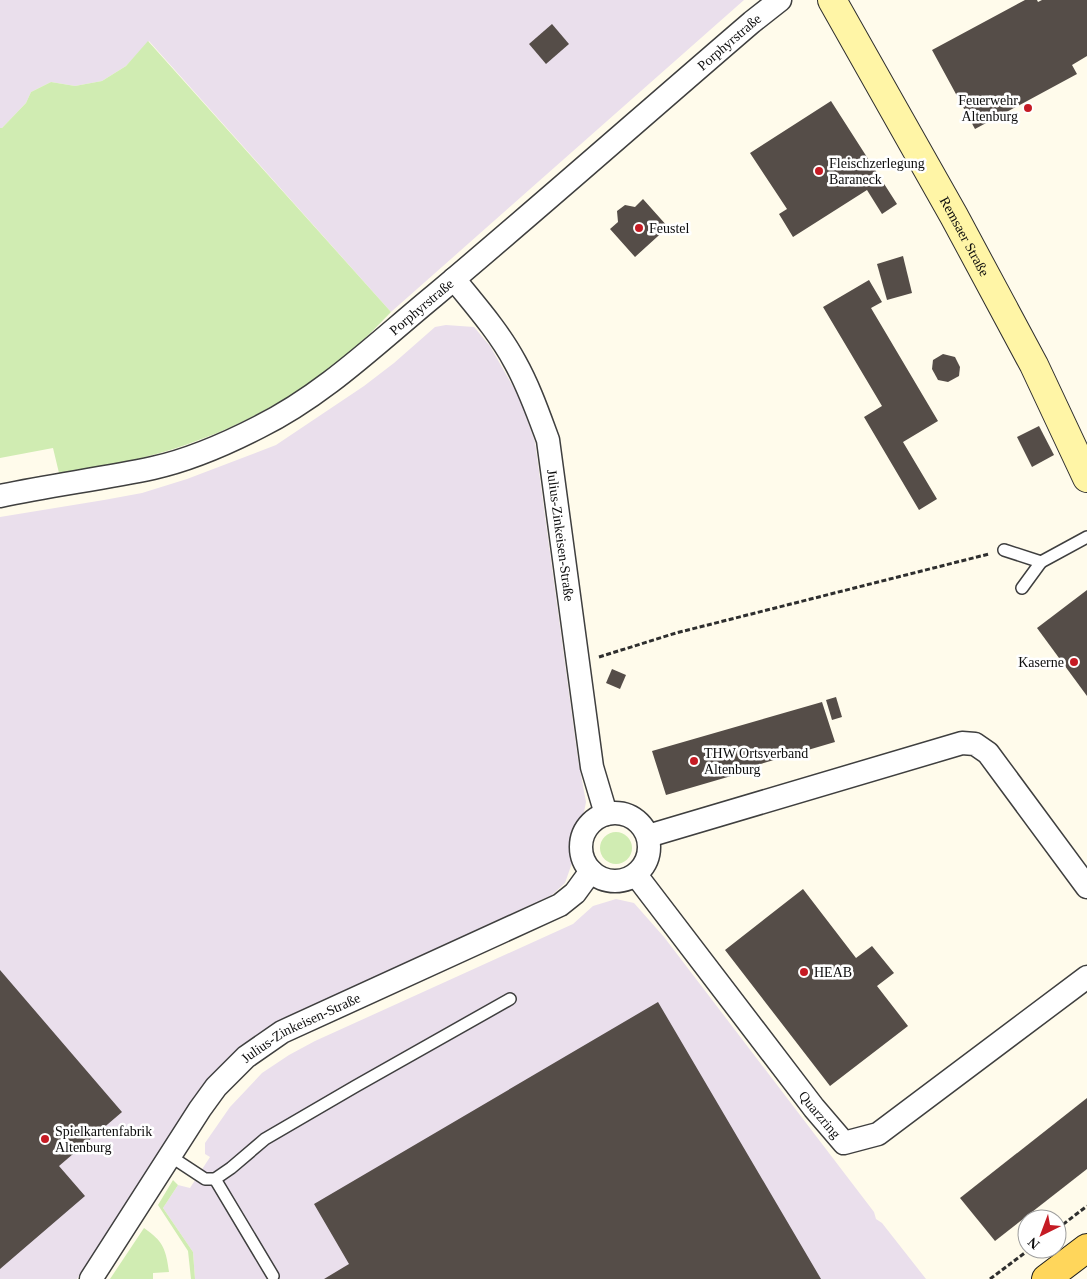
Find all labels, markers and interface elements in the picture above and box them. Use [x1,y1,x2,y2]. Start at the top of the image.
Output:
street label: Porphyrstraße [694,11,764,73]
place label: Feuerwehr Altenburg [958,93,1018,124]
marker: Feuerwehr Altenburg [1022,102,1034,114]
place label: Fleischzerlegung Baraneck [829,156,925,187]
marker: Fleischzerlegung Baraneck [813,165,825,177]
street label: Remsaer Straße [937,194,992,279]
place label: Feustel [649,221,690,236]
marker: Feustel [633,222,645,234]
street label: Porphyrstraße [386,276,456,338]
street label: Julius-Zinkeisen-Straße [545,468,577,602]
place label: Kaserne [1018,655,1064,670]
marker: Kaserne [1068,656,1080,668]
place label: THW Ortsverband Altenburg [704,746,808,777]
marker: THW Ortsverband Altenburg [688,755,700,767]
place label: HEAB [814,965,852,980]
marker: HEAB [798,966,810,978]
street label: Julius-Zinkeisen-Straße [238,990,363,1065]
street label: Quarzring [796,1088,844,1141]
place label: Spielkartenfabrik Altenburg [55,1124,152,1155]
marker: Spielkartenfabrik Altenburg [39,1133,51,1145]
north arrow [1017,1209,1067,1259]
text: N [1025,1234,1042,1252]

